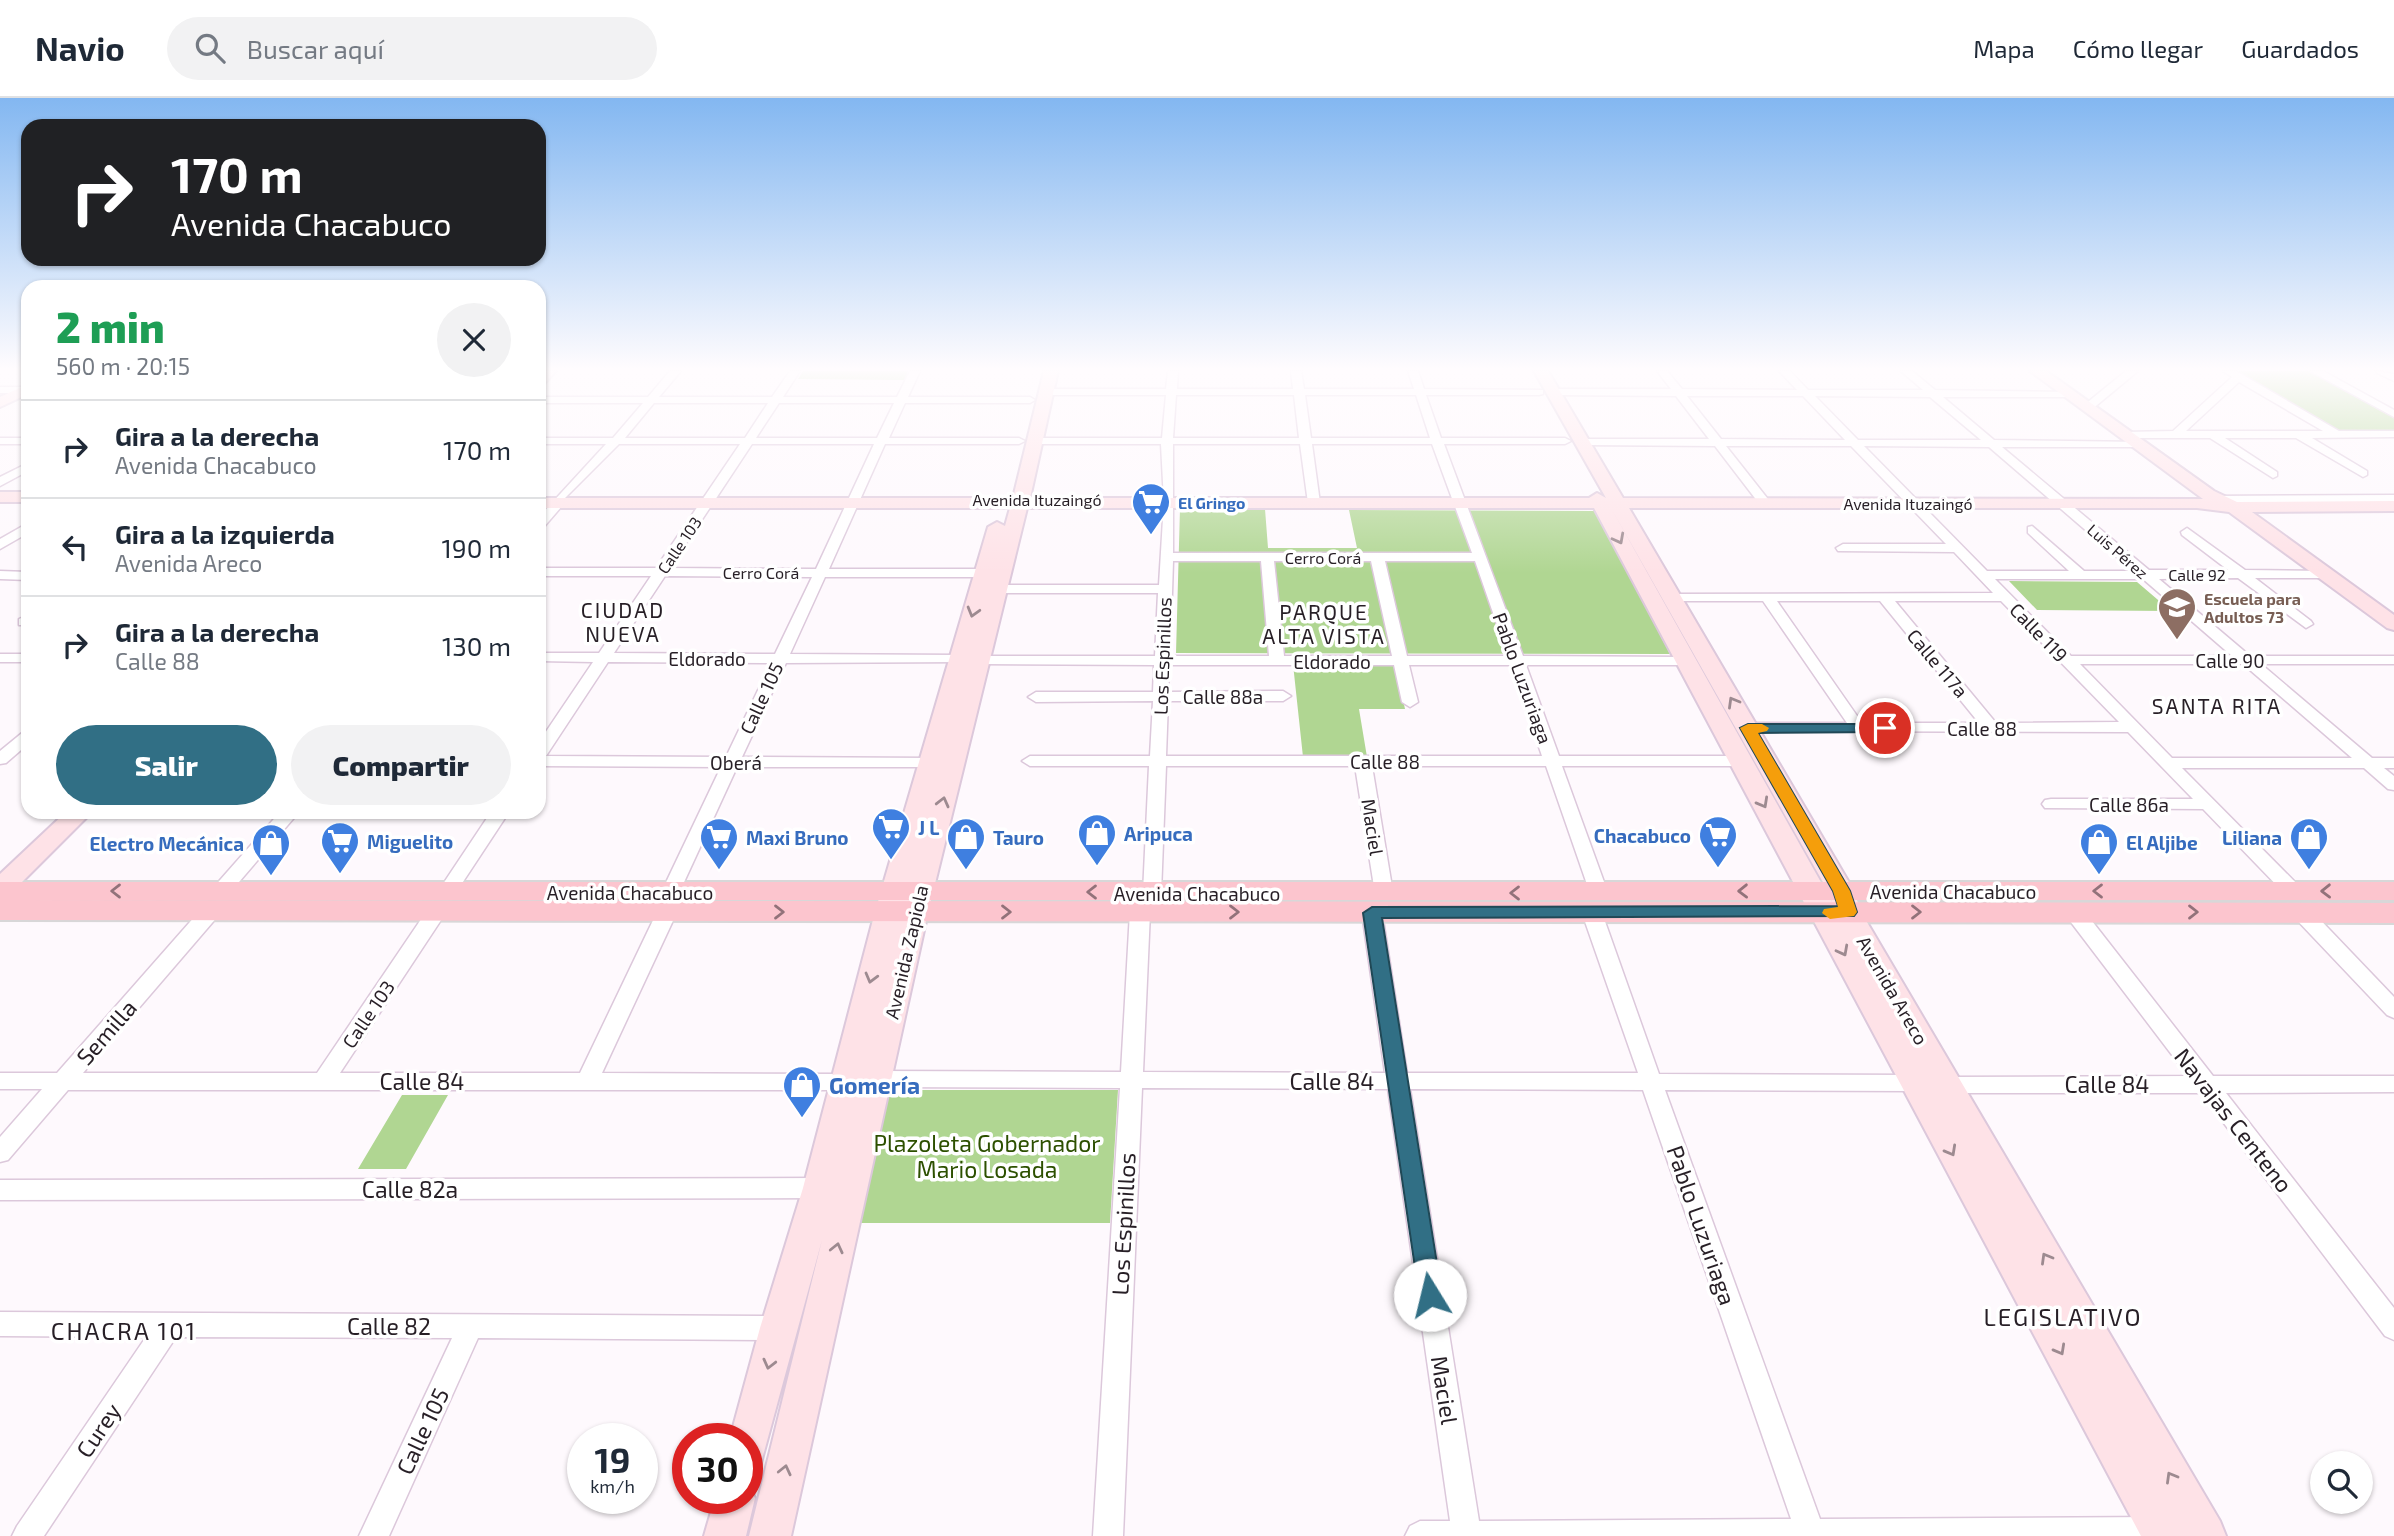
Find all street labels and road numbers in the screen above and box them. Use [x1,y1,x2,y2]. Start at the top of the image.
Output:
street label: Avenida Ituzaingó [973,490,1101,509]
street label: Avenida Ituzaingó [1844,494,1972,513]
street label: Calle 103 [653,513,705,577]
street label: Luis Pérez [2084,520,2152,582]
street label: Cerro Corá [1285,548,1361,567]
street label: Cerro Corá [723,563,799,582]
street label: Calle 92 [2168,565,2226,584]
street label: Los Espinillos [1148,597,1176,715]
street label: Calle 119 [2005,598,2073,666]
street label: Pablo Luzuriaga [1489,609,1557,747]
street label: Calle 117a [1903,624,1973,702]
street label: Eldorado [668,647,746,670]
street label: Calle 90 [2195,649,2265,672]
street label: Eldorado [1293,650,1371,673]
street label: Calle 105 [734,659,788,737]
street label: Calle 88a [1183,685,1263,708]
street label: Calle 88 [1947,717,2017,740]
street label: Calle 88 [1350,750,1420,773]
street label: Oberá [710,751,762,774]
street label: Calle 86a [2089,793,2169,816]
street label: Maciel [1357,797,1389,857]
street label: Avenida Chacabuco [1870,880,2036,903]
street label: Avenida Chacabuco [547,881,713,904]
street label: Avenida Chacabuco [1114,882,1280,905]
street label: Avenida Zapiola [879,883,933,1021]
street label: Avenida Areco [1853,932,1933,1048]
street label: Calle 103 [337,976,399,1052]
street label: Semilla [70,994,142,1070]
street label: Navajas Centeno [2169,1042,2299,1198]
street label: Calle 84 [380,1067,465,1095]
street label: Calle 84 [1290,1067,1375,1095]
street label: Calle 84 [2065,1070,2150,1098]
street label: Pablo Luzuriaga [1662,1142,1742,1308]
street label: Los Espinillos [1105,1152,1141,1296]
street label: Calle 82a [362,1175,458,1203]
street label: Calle 82 [347,1312,431,1340]
street label: Maciel [1426,1354,1464,1426]
street label: Calle 105 [390,1383,454,1479]
street label: Curey [70,1397,126,1463]

